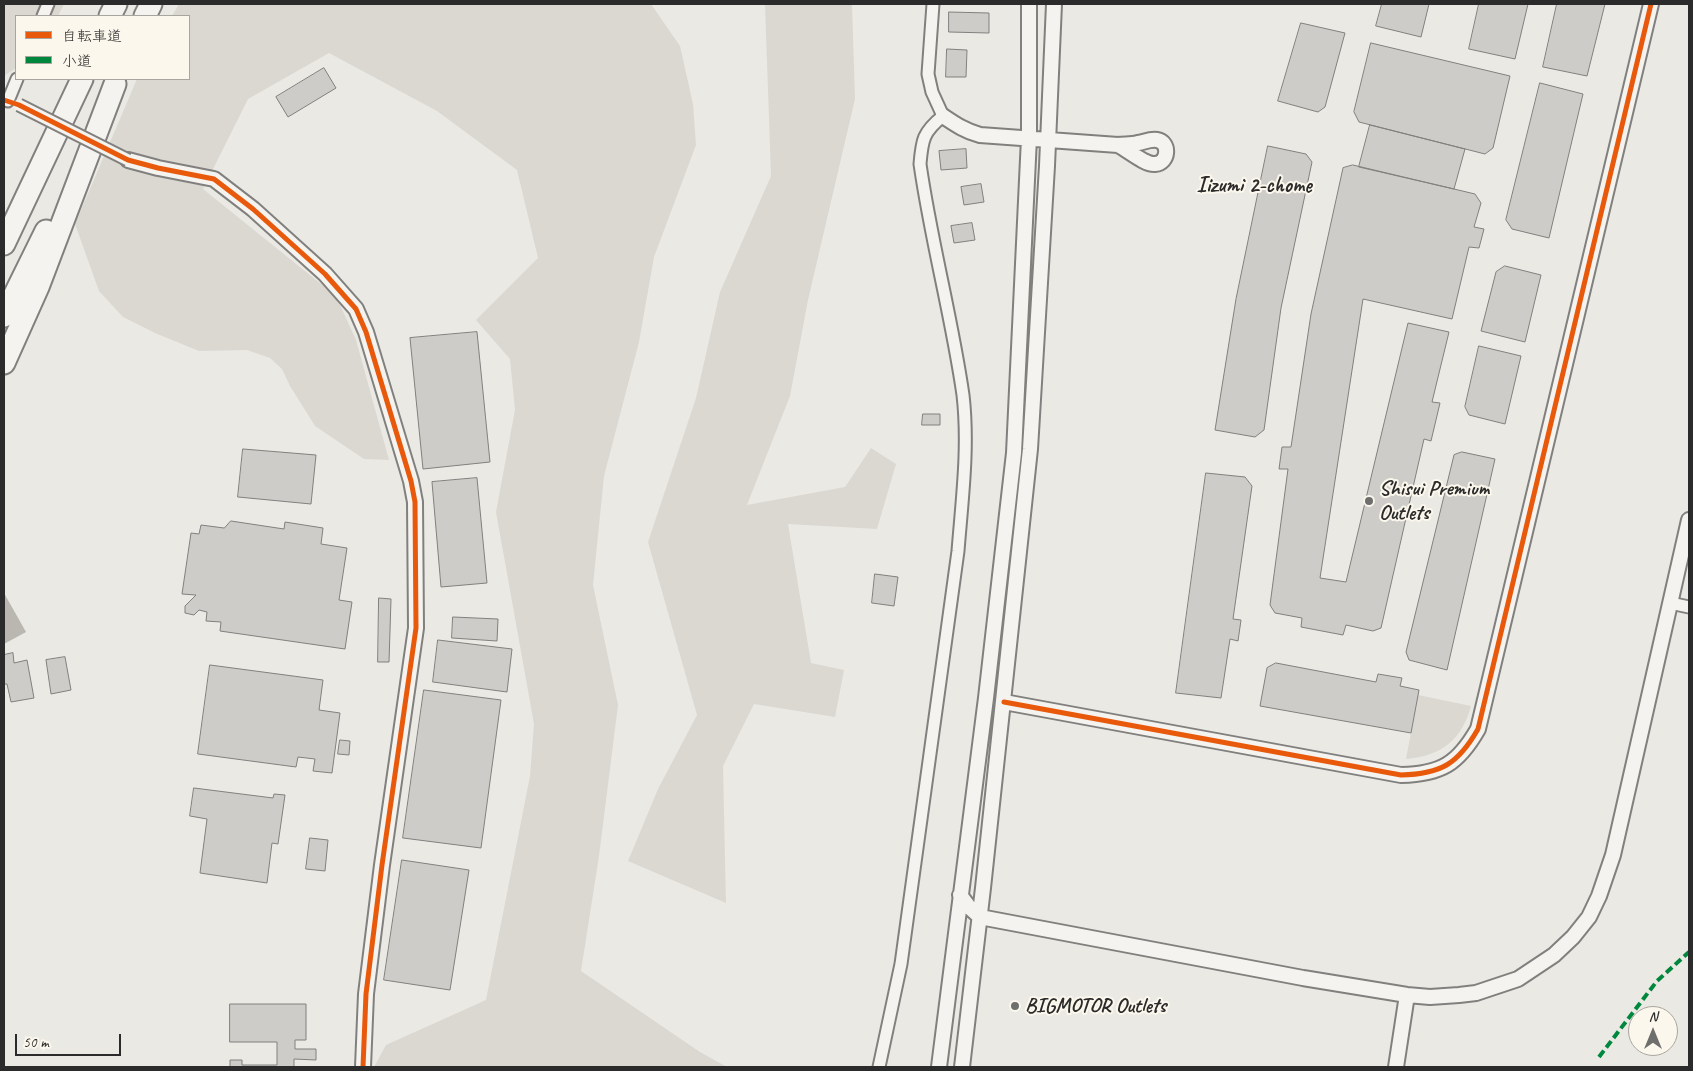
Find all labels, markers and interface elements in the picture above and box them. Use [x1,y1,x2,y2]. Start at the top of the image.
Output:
legend [15,15,190,80]
text: 自転車道 [62,27,122,46]
text: 小道 [62,52,92,71]
district label: Iizumi 2-chome [1196,173,1312,199]
place label: Shisui Premium Outlets [1379,476,1489,526]
marker: Shisui Premium Outlets [1363,495,1375,507]
place label: BIGMOTOR Outlets [1025,993,1166,1019]
marker: BIGMOTOR Outlets [1009,1000,1021,1012]
north arrow [1628,1006,1678,1056]
text: N [1649,1008,1657,1025]
scale bar [18,1024,124,1056]
text: 50 m [23,1033,49,1052]

